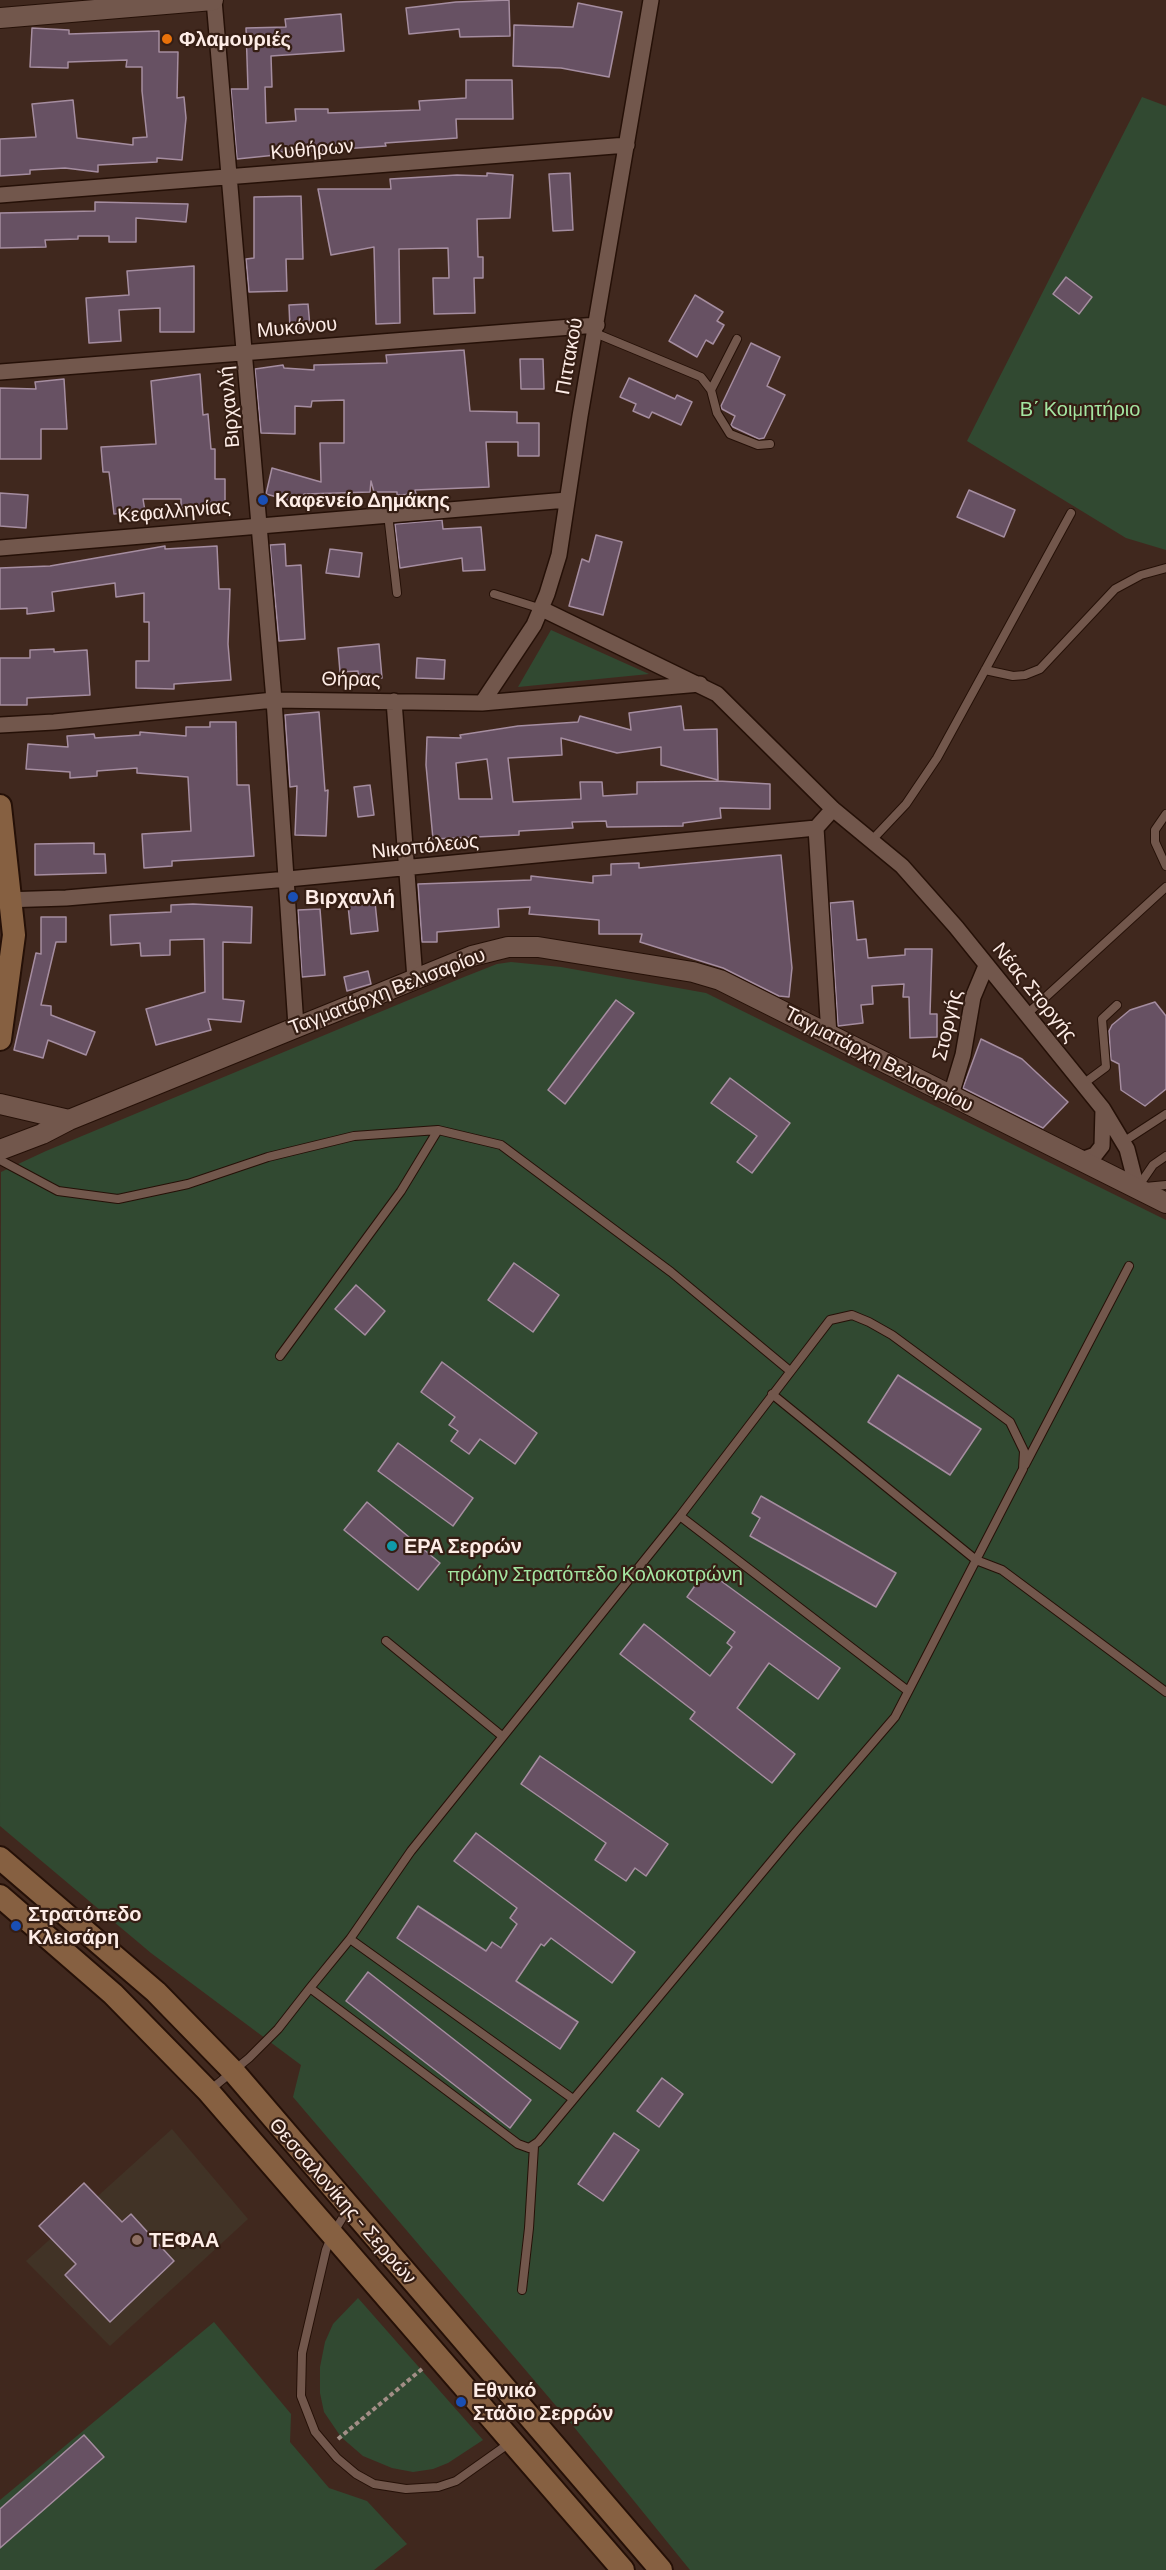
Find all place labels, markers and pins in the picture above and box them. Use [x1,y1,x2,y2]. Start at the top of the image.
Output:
place label: Φλαμουριές [179,27,291,51]
marker: Φλαμουριές [160,32,174,46]
place label: Καφενείο Δημάκης [275,488,450,512]
marker: Καφενείο Δημάκης [256,493,270,507]
place label: Βιρχανλή [305,885,395,909]
marker: Βιρχανλή [286,890,300,904]
place label: ΕΡΑ Σερρών [404,1534,522,1558]
marker: ΕΡΑ Σερρών [385,1539,399,1553]
place label: Στρατόπεδο Κλεισάρη [28,1902,141,1949]
marker: Στρατόπεδο Κλεισάρη [9,1919,23,1933]
place label: ΤΕΦΑΑ [149,2228,219,2252]
marker: ΤΕΦΑΑ [130,2233,144,2247]
place label: Εθνικό Στάδιο Σερρών [473,2378,613,2425]
marker: Εθνικό Στάδιο Σερρών [454,2395,468,2409]

